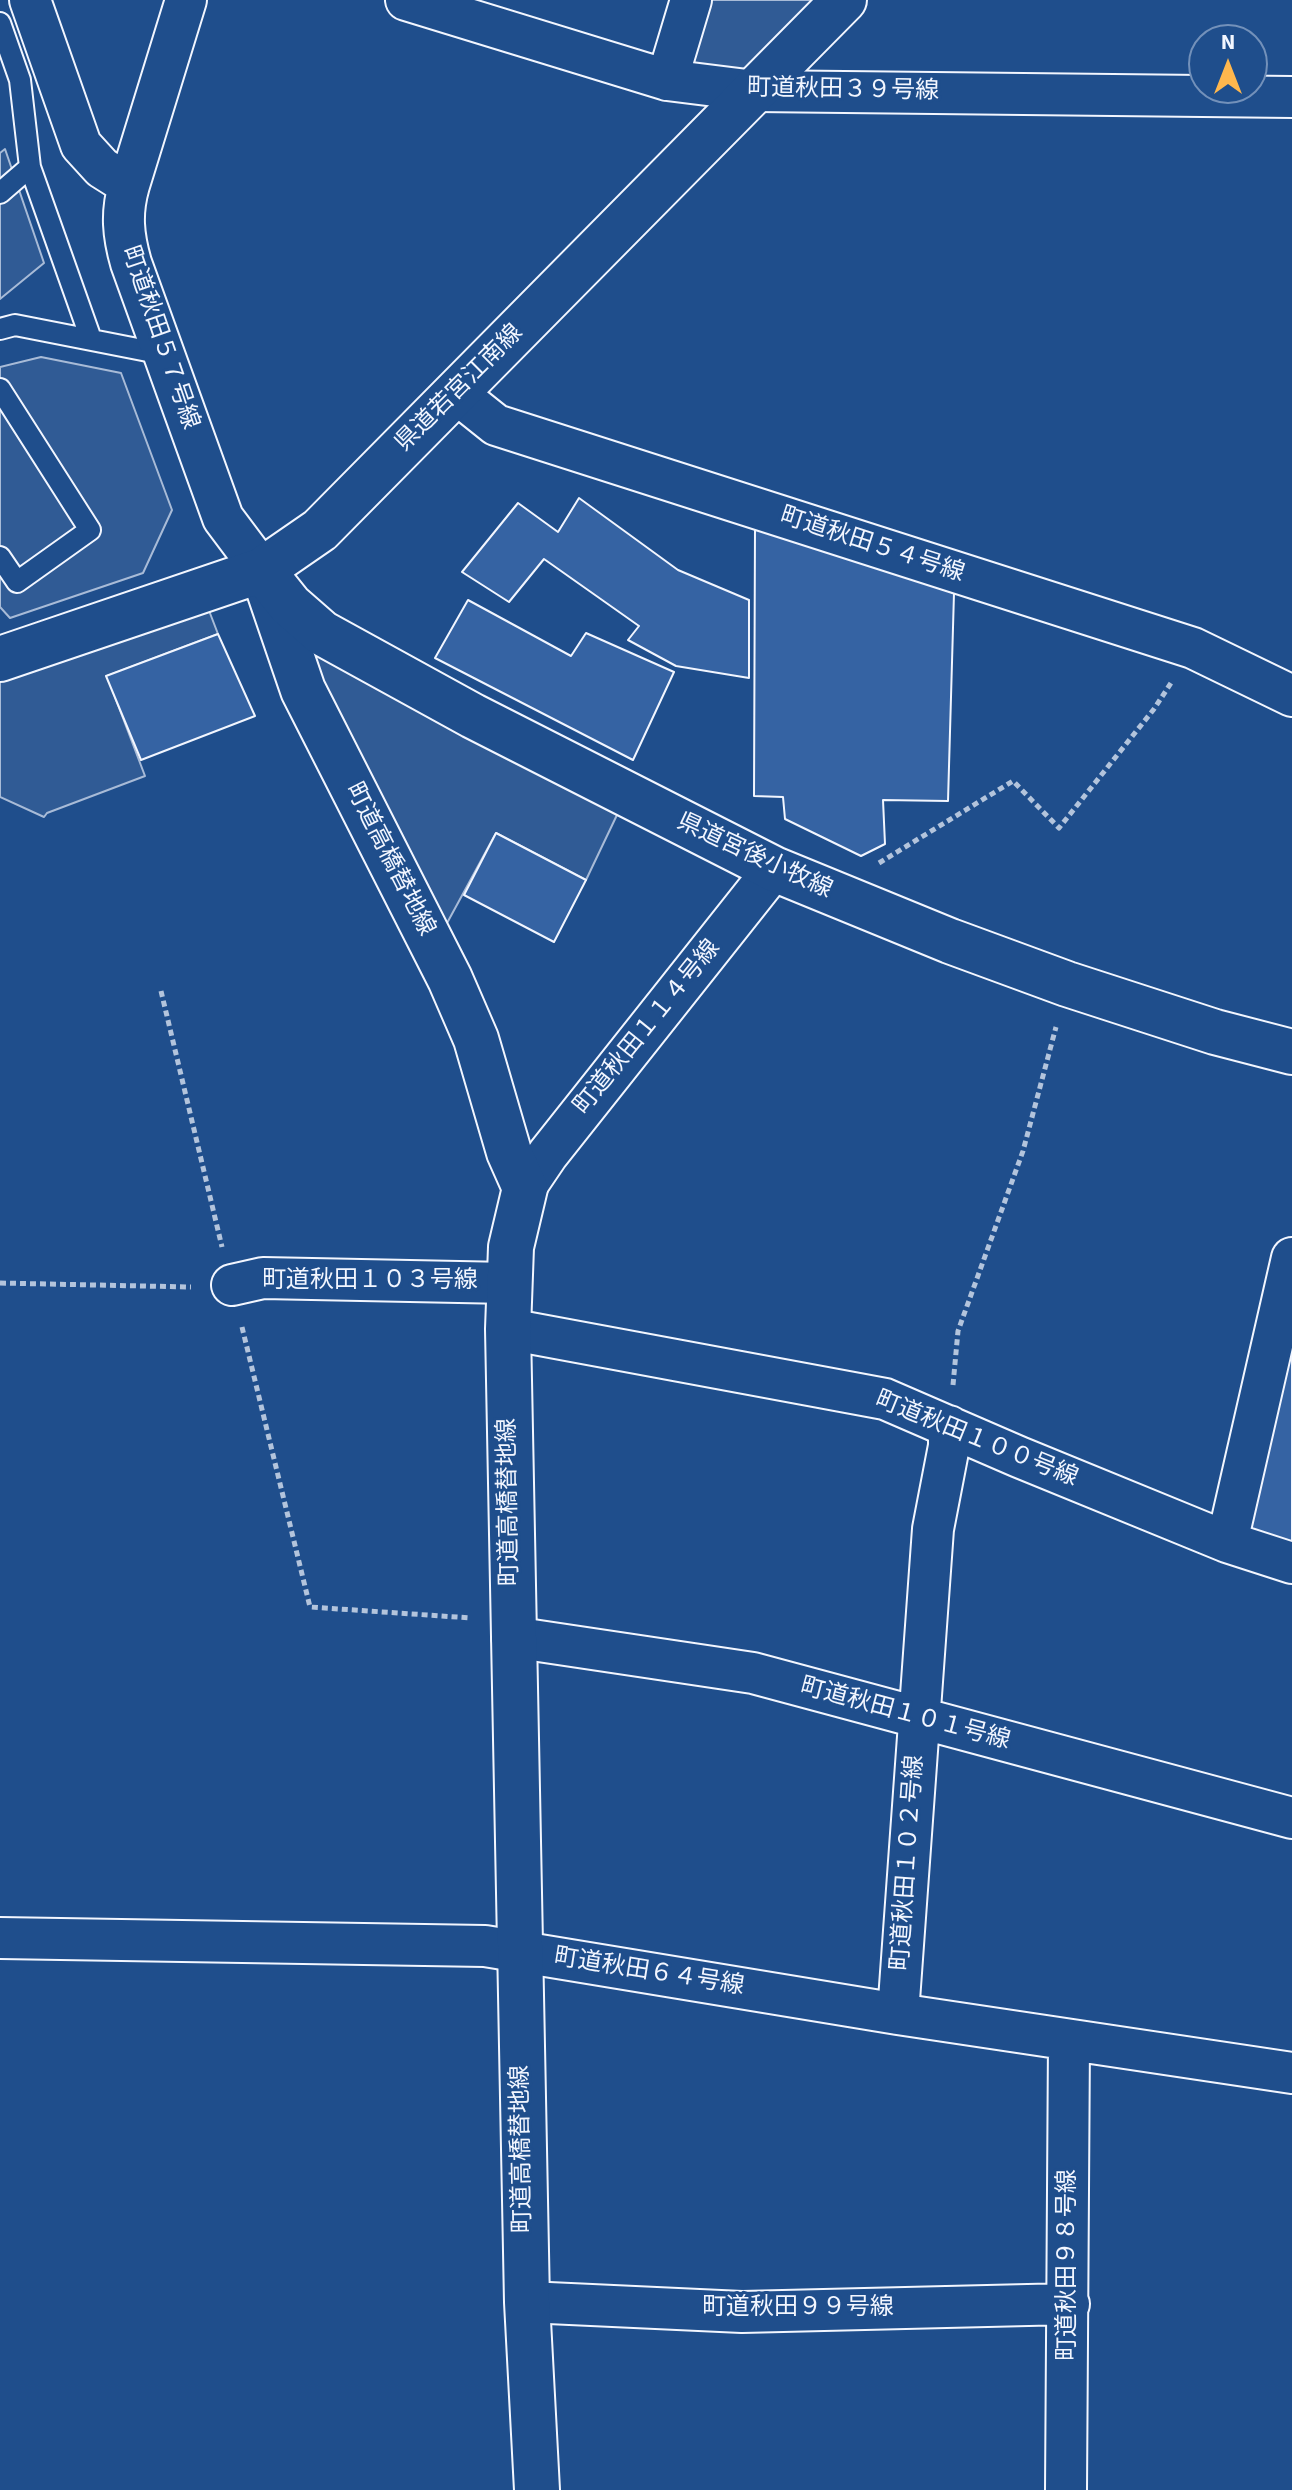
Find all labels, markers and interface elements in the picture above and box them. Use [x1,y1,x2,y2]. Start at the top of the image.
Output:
north arrow [1188,24,1268,104]
text: N [1221,26,1235,58]
street label: 町道秋田３９号線 [747,75,939,107]
street label: 町道秋田５７号線 [114,243,204,433]
street label: 県道若宮江南線 [390,319,530,459]
street label: 町道秋田５４号線 [776,503,968,589]
street label: 町道高橋替地線 [338,779,440,941]
street label: 県道宮後小牧線 [672,808,836,906]
street label: 町道秋田１１４号線 [569,935,727,1121]
street label: 町道秋田１０３号線 [262,1268,478,1296]
street label: 町道秋田１００号線 [870,1386,1082,1494]
street label: 町道高橋替地線 [494,1418,526,1586]
street label: 町道秋田１０１号線 [797,1673,1013,1757]
street label: 町道秋田１０２号線 [887,1754,931,1972]
street label: 町道秋田６４号線 [552,1944,746,2002]
street label: 町道高橋替地線 [507,2065,539,2233]
street label: 町道秋田９８号線 [1055,2169,1083,2361]
street label: 町道秋田９９号線 [702,2295,894,2323]

